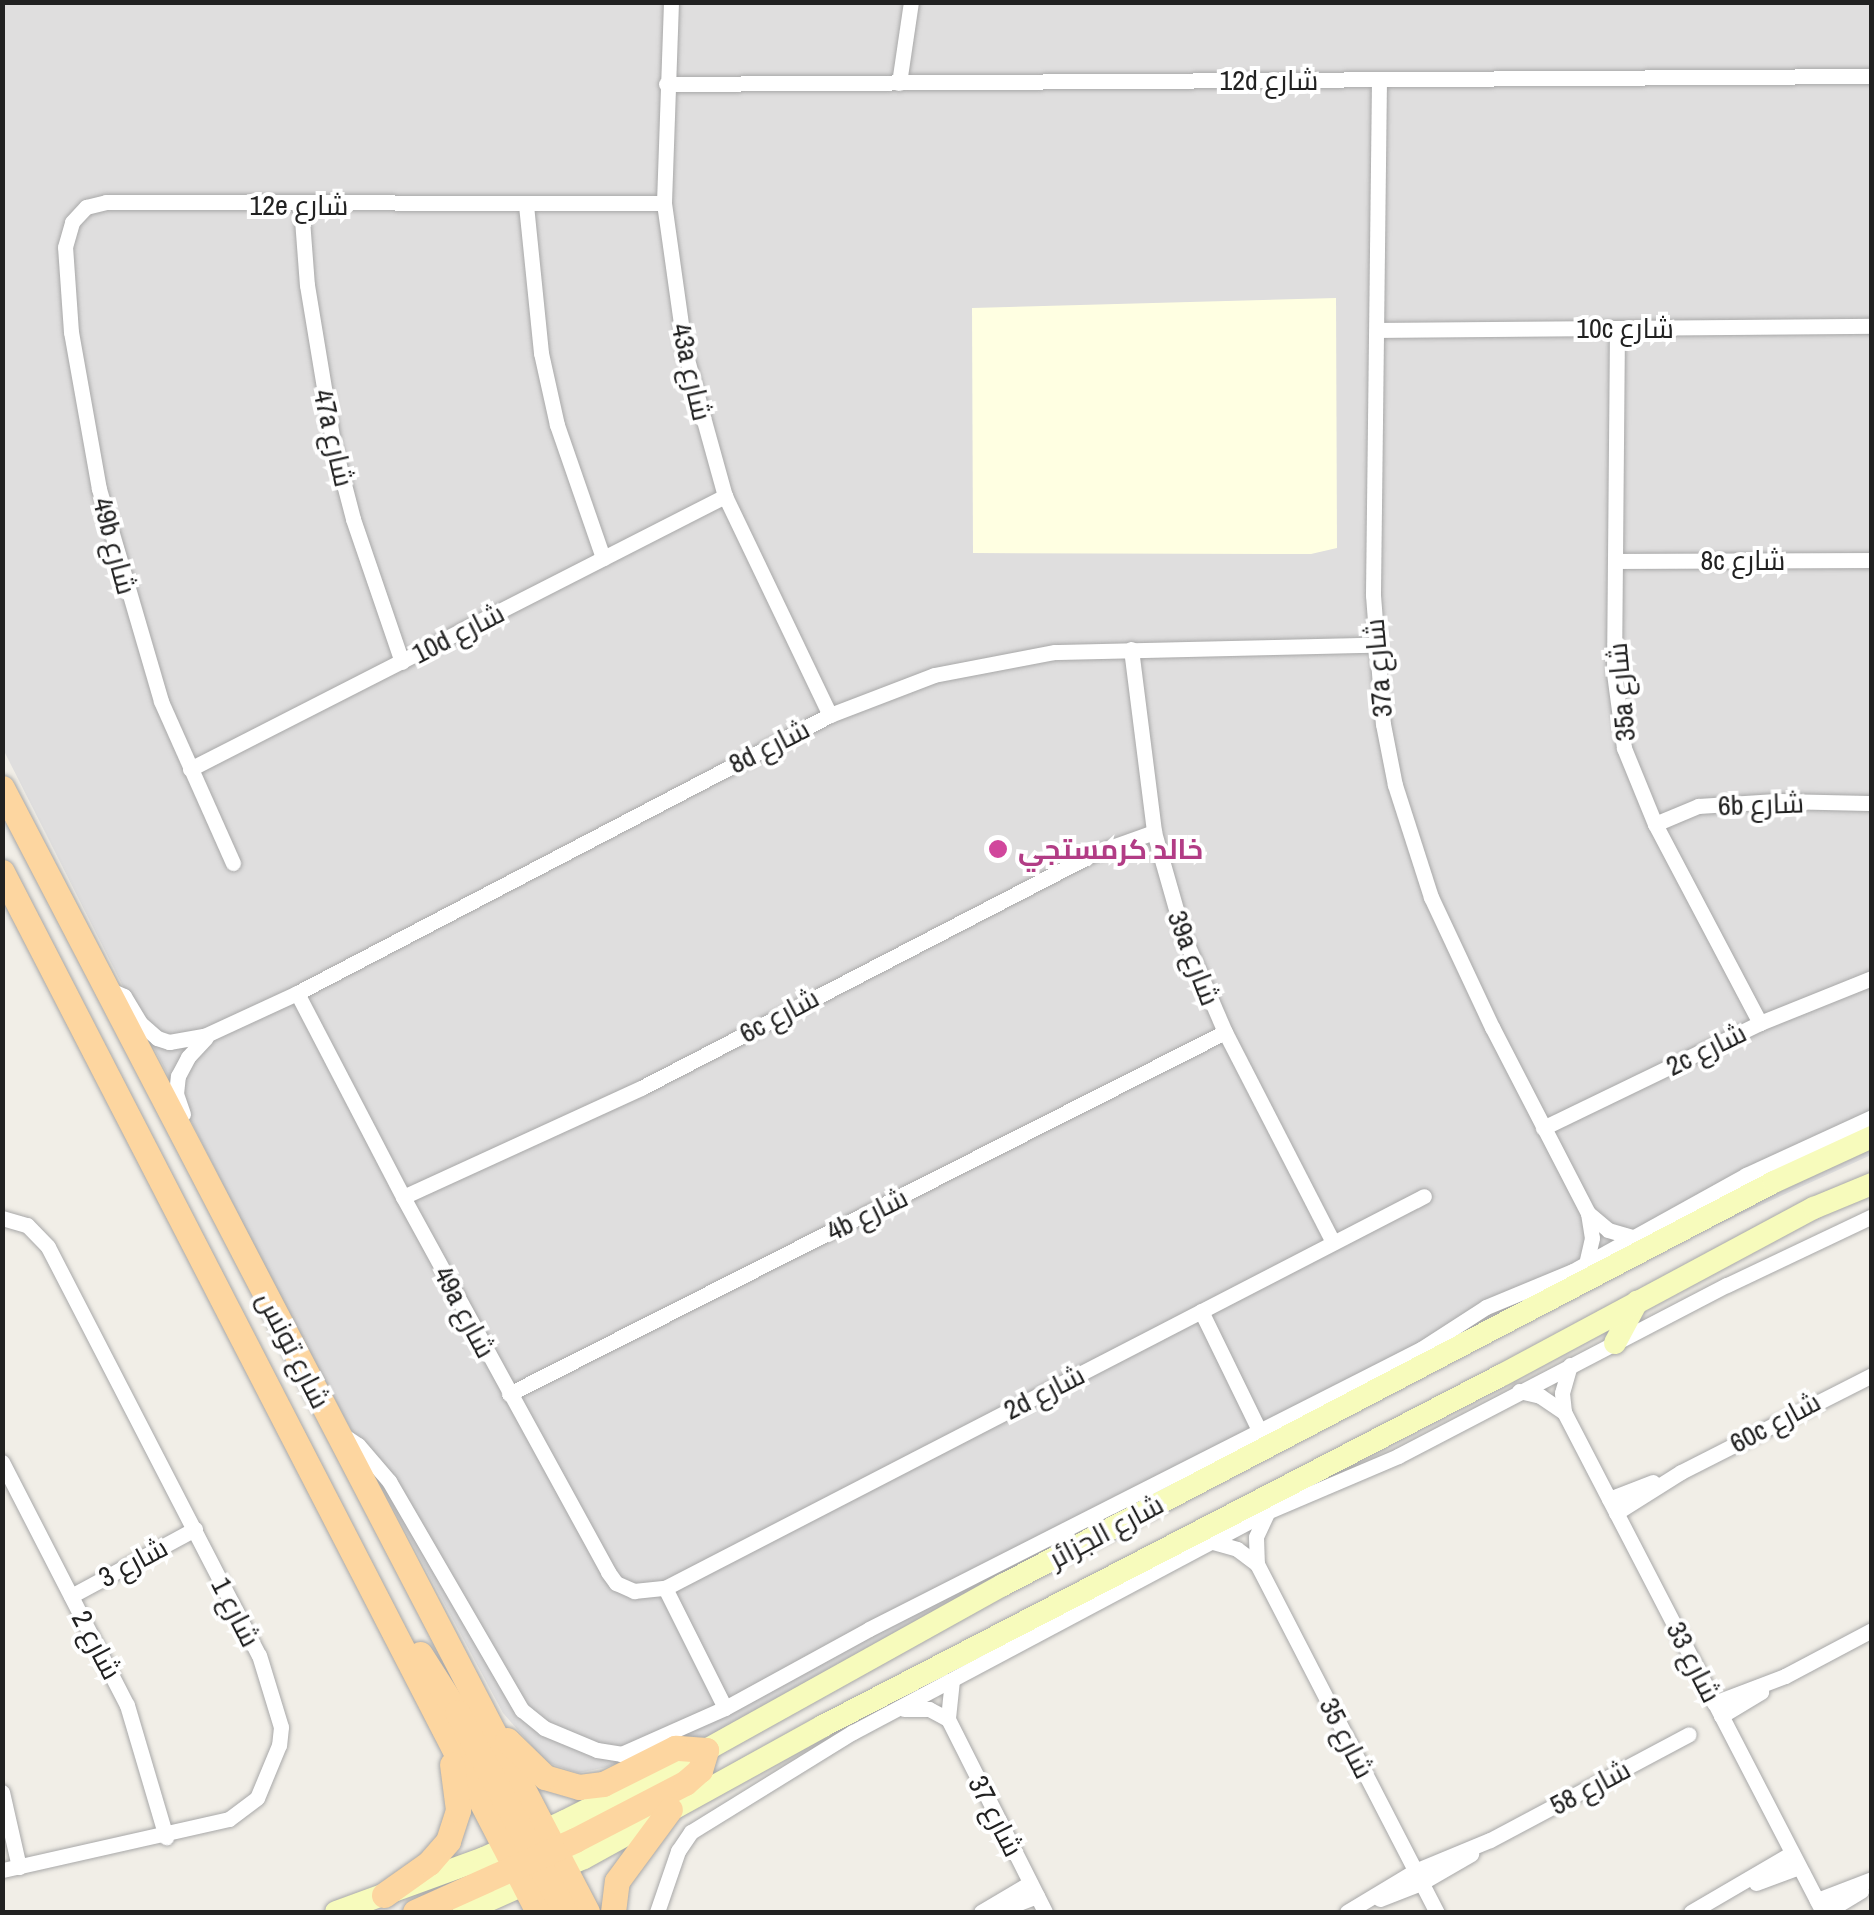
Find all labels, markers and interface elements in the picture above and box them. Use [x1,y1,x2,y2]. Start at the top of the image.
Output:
street label: 12d شارع [1220,63,1318,97]
street label: 12e شارع [250,188,348,222]
street label: 10c شارع [1576,311,1674,345]
street label: 43a شارع [665,320,719,424]
street label: 47a شارع [307,386,361,490]
street label: 49b شارع [86,494,144,598]
street label: 8c شارع [1701,543,1785,577]
street label: 10d شارع [406,596,510,670]
street label: 37a شارع [1357,617,1399,719]
street label: 35a شارع [1600,641,1642,743]
street label: 8d شارع [723,711,815,781]
street label: 6b شارع [1717,786,1805,822]
place label: خالد كرمستجي [1018,832,1203,866]
marker: خالد كرمستجي [987,838,1009,860]
street label: 39a شارع [1161,906,1227,1010]
street label: 6c شارع [734,980,824,1050]
street label: 2c شارع [1660,1015,1752,1083]
street label: 4b شارع [821,1180,913,1248]
street label: 49a شارع [427,1260,503,1364]
street label: شارع تونس [250,1286,338,1414]
street label: 2d شارع [998,1357,1090,1427]
street label: 60c شارع [1724,1384,1826,1460]
street label: شارع الجزائر [1043,1487,1169,1575]
street label: شارع 3 [93,1530,173,1594]
street label: شارع 1 [204,1572,268,1652]
street label: شارع 2 [65,1605,129,1685]
street label: شارع 33 [1659,1616,1729,1708]
street label: شارع 35 [1312,1692,1382,1784]
street label: شارع 58 [1544,1752,1636,1822]
street label: شارع 37 [961,1770,1031,1862]

